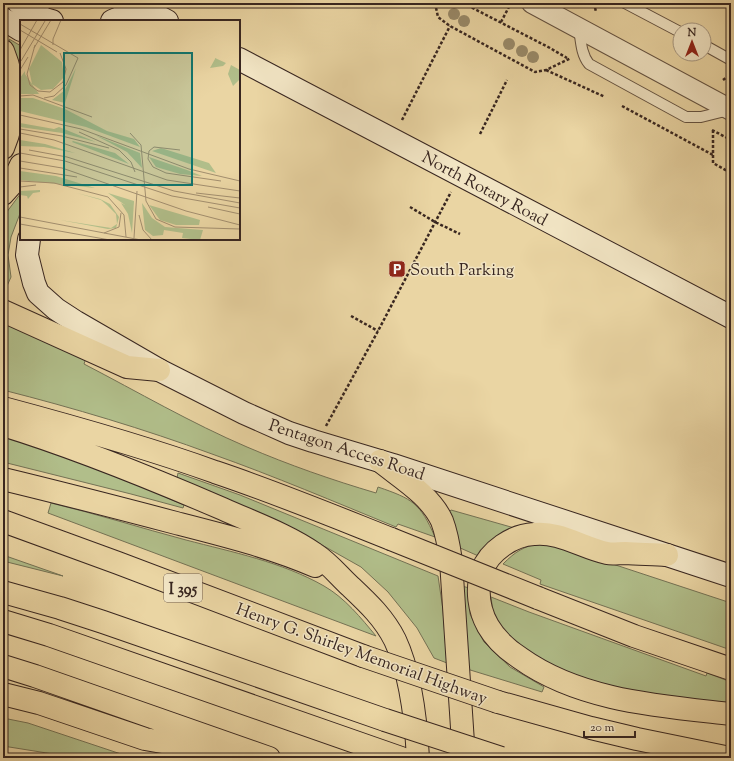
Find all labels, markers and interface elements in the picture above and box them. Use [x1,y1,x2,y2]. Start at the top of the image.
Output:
inset map [20,20,240,240]
north arrow [672,22,712,62]
text: N [687,25,697,41]
street label: North Rotary Road [417,146,552,233]
parking icon: South Parking [387,259,407,279]
place label: South Parking [410,259,514,283]
street label: Pentagon Access Road [265,414,428,488]
road number: I 395 [164,574,202,602]
street label: Henry G. Shirley Memorial Highway [232,598,491,712]
scale bar [584,713,635,739]
text: 20 m [590,719,615,737]

